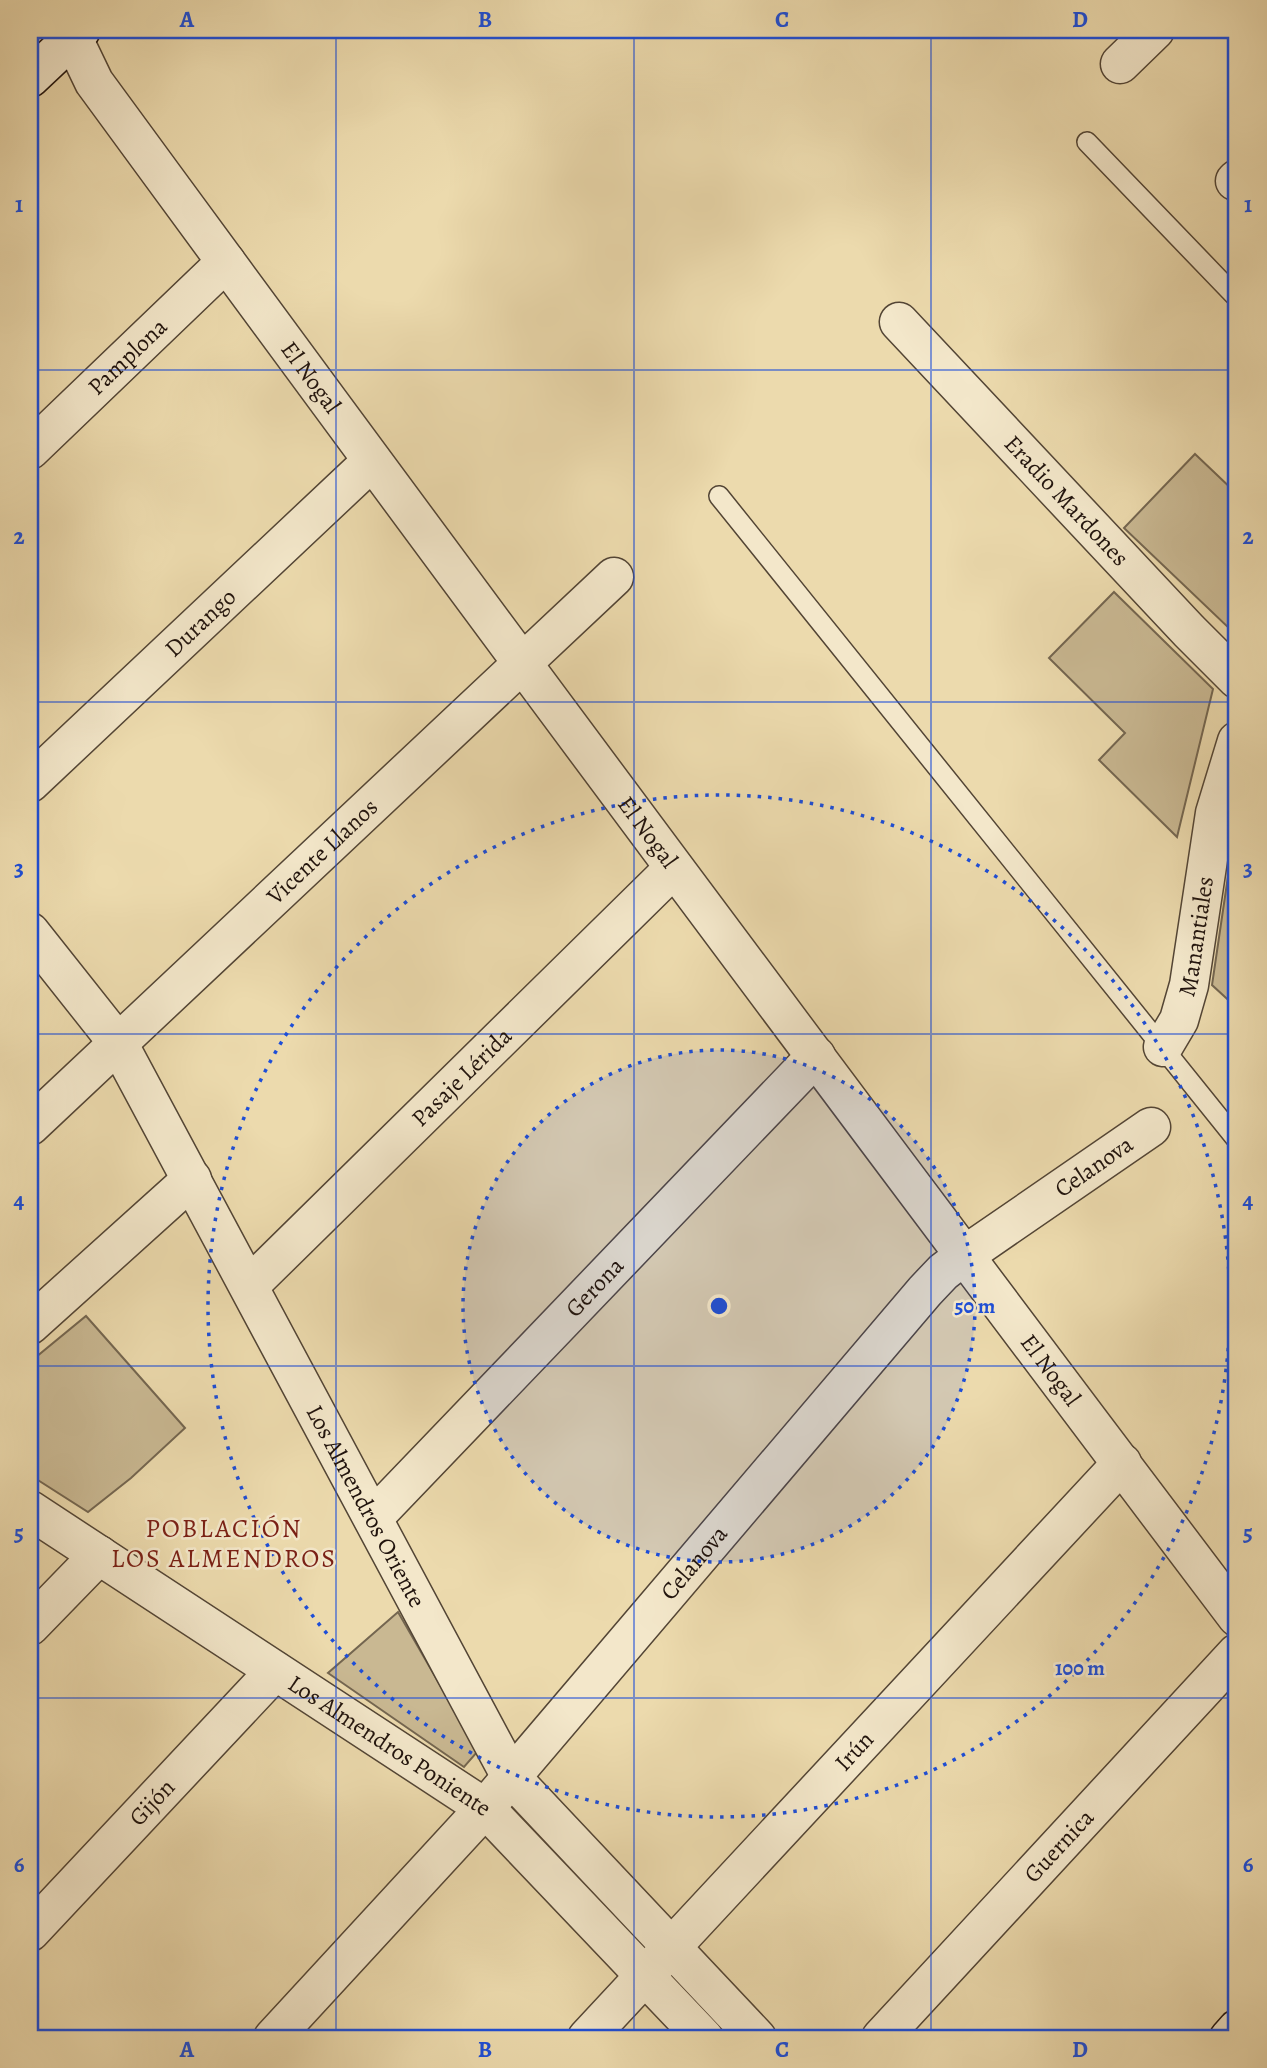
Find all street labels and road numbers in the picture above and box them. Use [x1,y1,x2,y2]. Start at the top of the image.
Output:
street label: Pamplona [81,310,175,402]
street label: El Nogal [274,335,348,420]
street label: Eradio Mardones [997,428,1136,573]
street label: Durango [158,581,243,664]
street label: El Nogal [610,789,685,875]
street label: Vicente Llanos [259,791,385,912]
street label: Manantiales [1171,874,1221,1000]
street label: Pasaje Lérida [404,1020,519,1134]
street label: Celanova [1048,1128,1140,1205]
street label: Gerona [558,1250,631,1324]
street label: El Nogal [1013,1327,1088,1413]
street label: Los Almendros Oriente [299,1399,433,1613]
street label: Celanova [653,1518,735,1607]
street label: Los Almendros Poniente [282,1667,497,1824]
street label: Irún [827,1724,881,1778]
street label: Gijón [122,1772,182,1833]
street label: Guernica [1017,1801,1102,1889]

